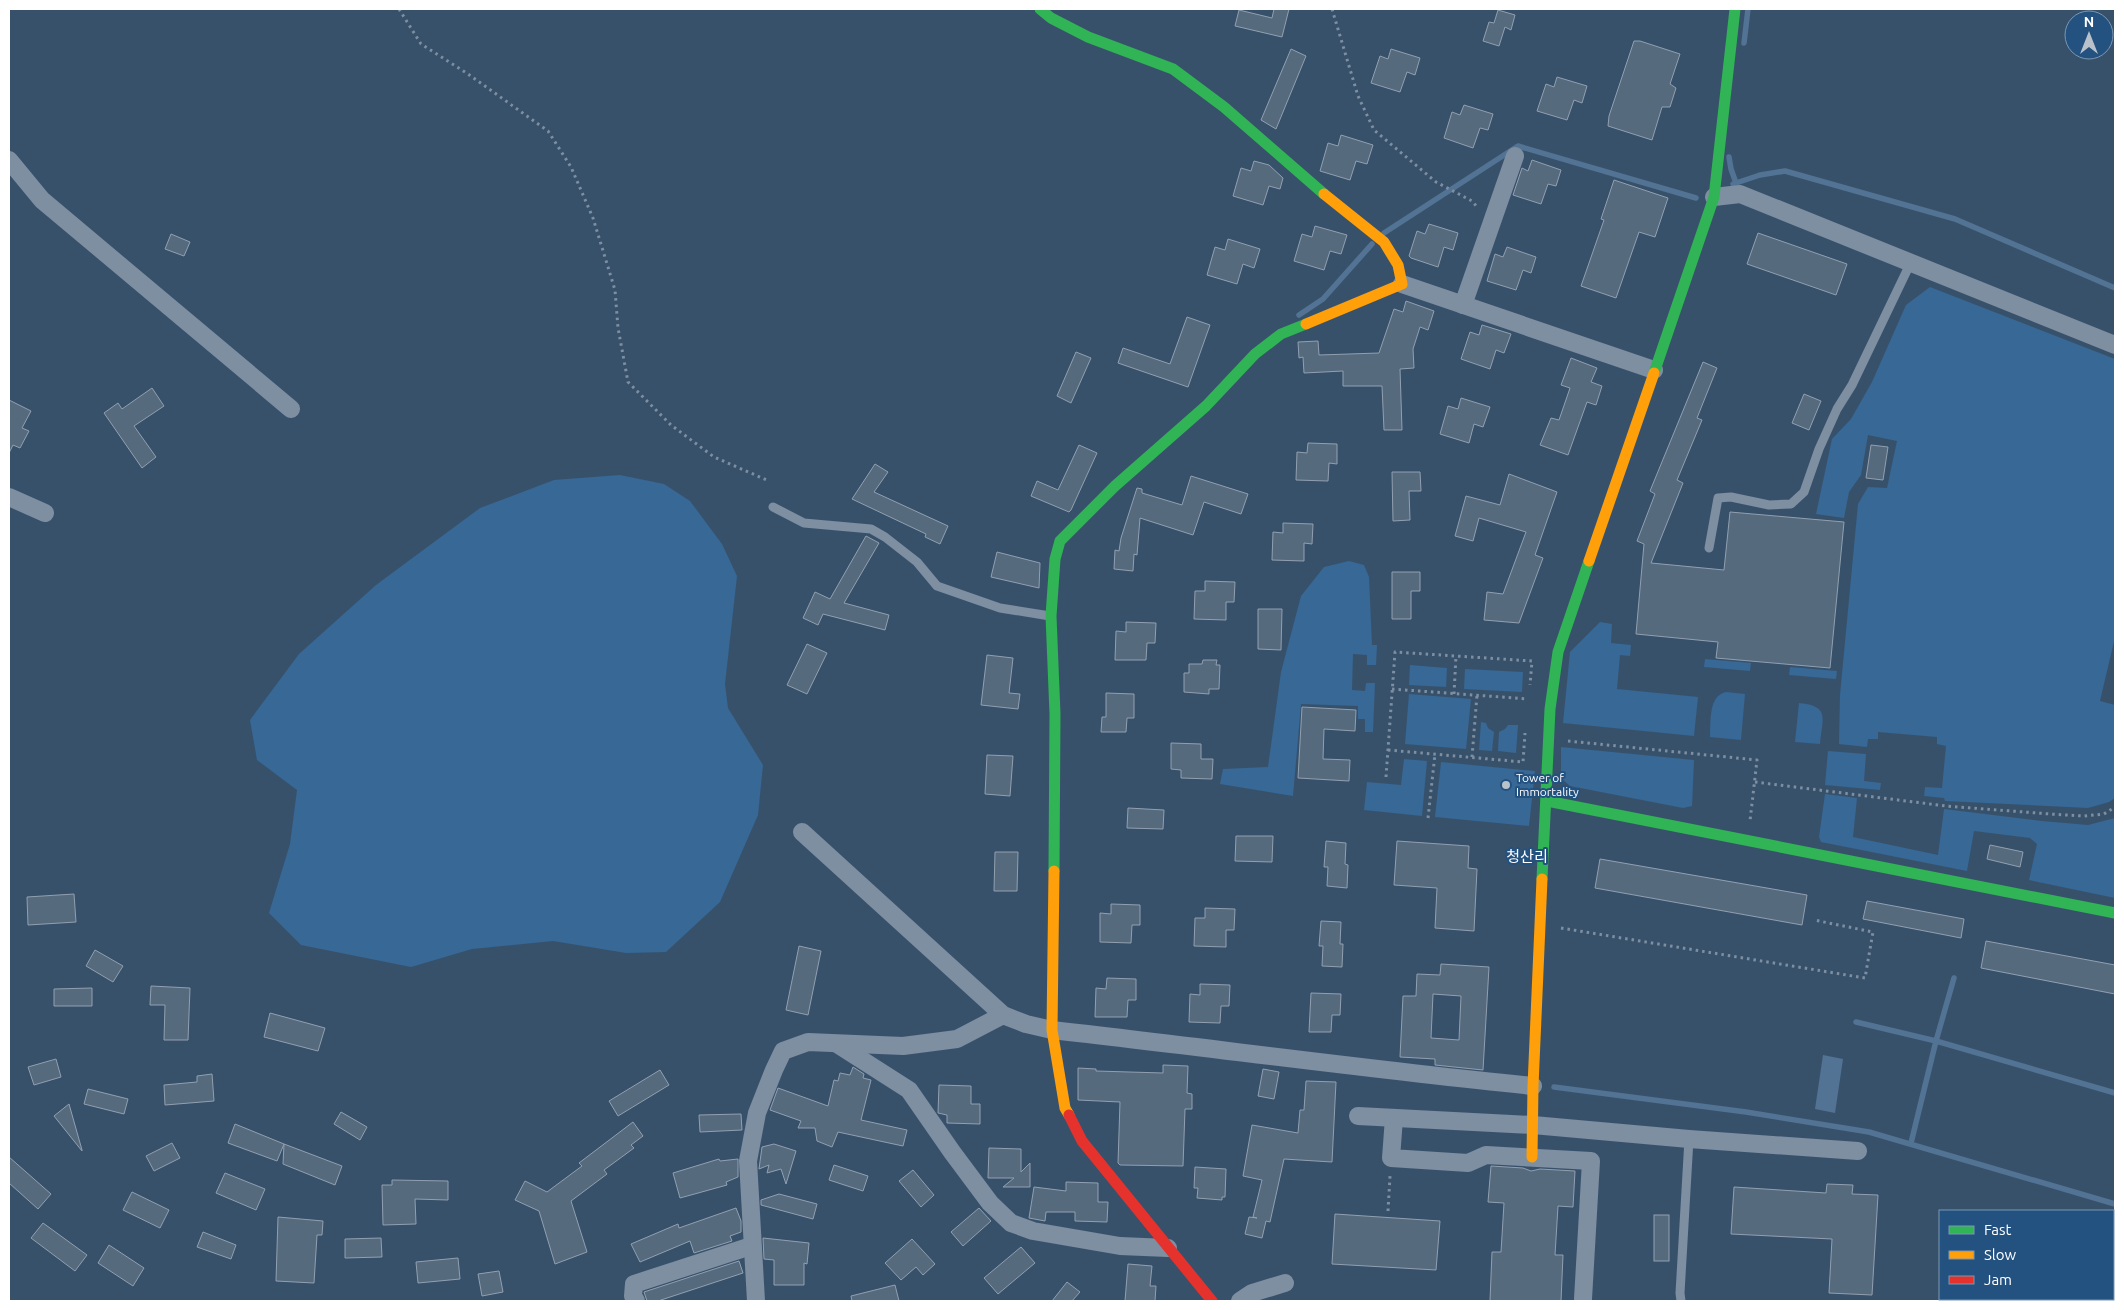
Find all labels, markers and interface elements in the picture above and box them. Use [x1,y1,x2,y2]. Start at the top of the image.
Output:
north arrow [2064,10,2114,60]
text: N [2084,14,2094,30]
place label: Tower of Immortality [1516,771,1579,798]
marker: Tower of Immortality [1500,779,1512,791]
district label: 청산리 [1506,848,1548,865]
legend [1939,1210,2114,1300]
text: Fast [1984,1221,2012,1238]
text: Slow [1984,1246,2017,1263]
text: Jam [1984,1271,2012,1288]

